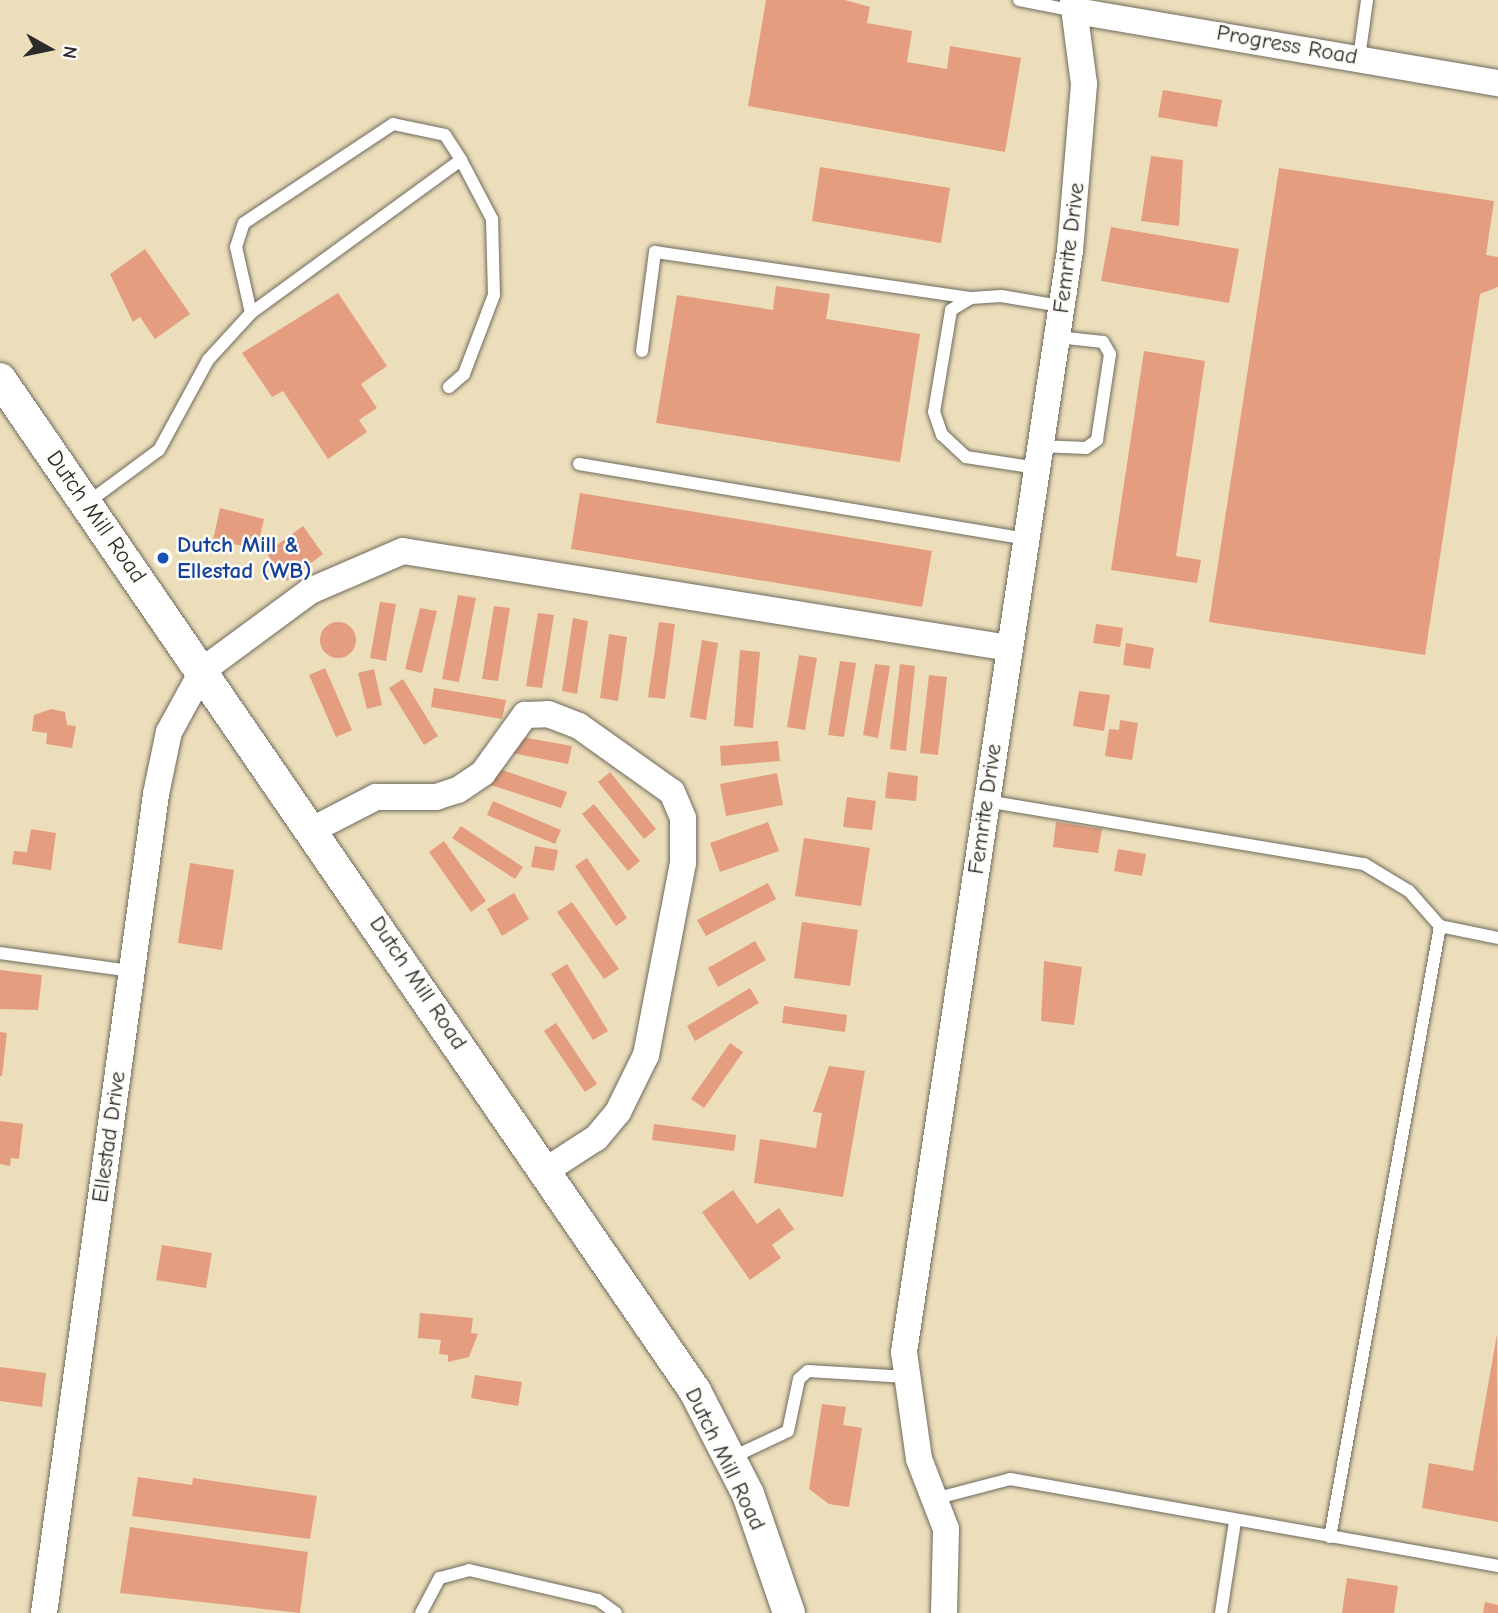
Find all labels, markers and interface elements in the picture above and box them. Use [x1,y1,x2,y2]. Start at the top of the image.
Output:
north arrow [14,14,84,84]
street label: Progress Road [1214,19,1360,71]
text: N [58,44,82,60]
street label: Femrite Drive [1047,181,1091,315]
street label: Dutch Mill Road [40,446,152,588]
place label: Dutch Mill & Ellestad (WB) [177,531,311,585]
marker: Dutch Mill & Ellestad (WB) [155,550,171,566]
street label: Femrite Drive [962,742,1008,876]
street label: Dutch Mill Road [363,911,473,1055]
street label: Ellestad Drive [86,1070,132,1204]
street label: Dutch Mill Road [679,1383,771,1535]

